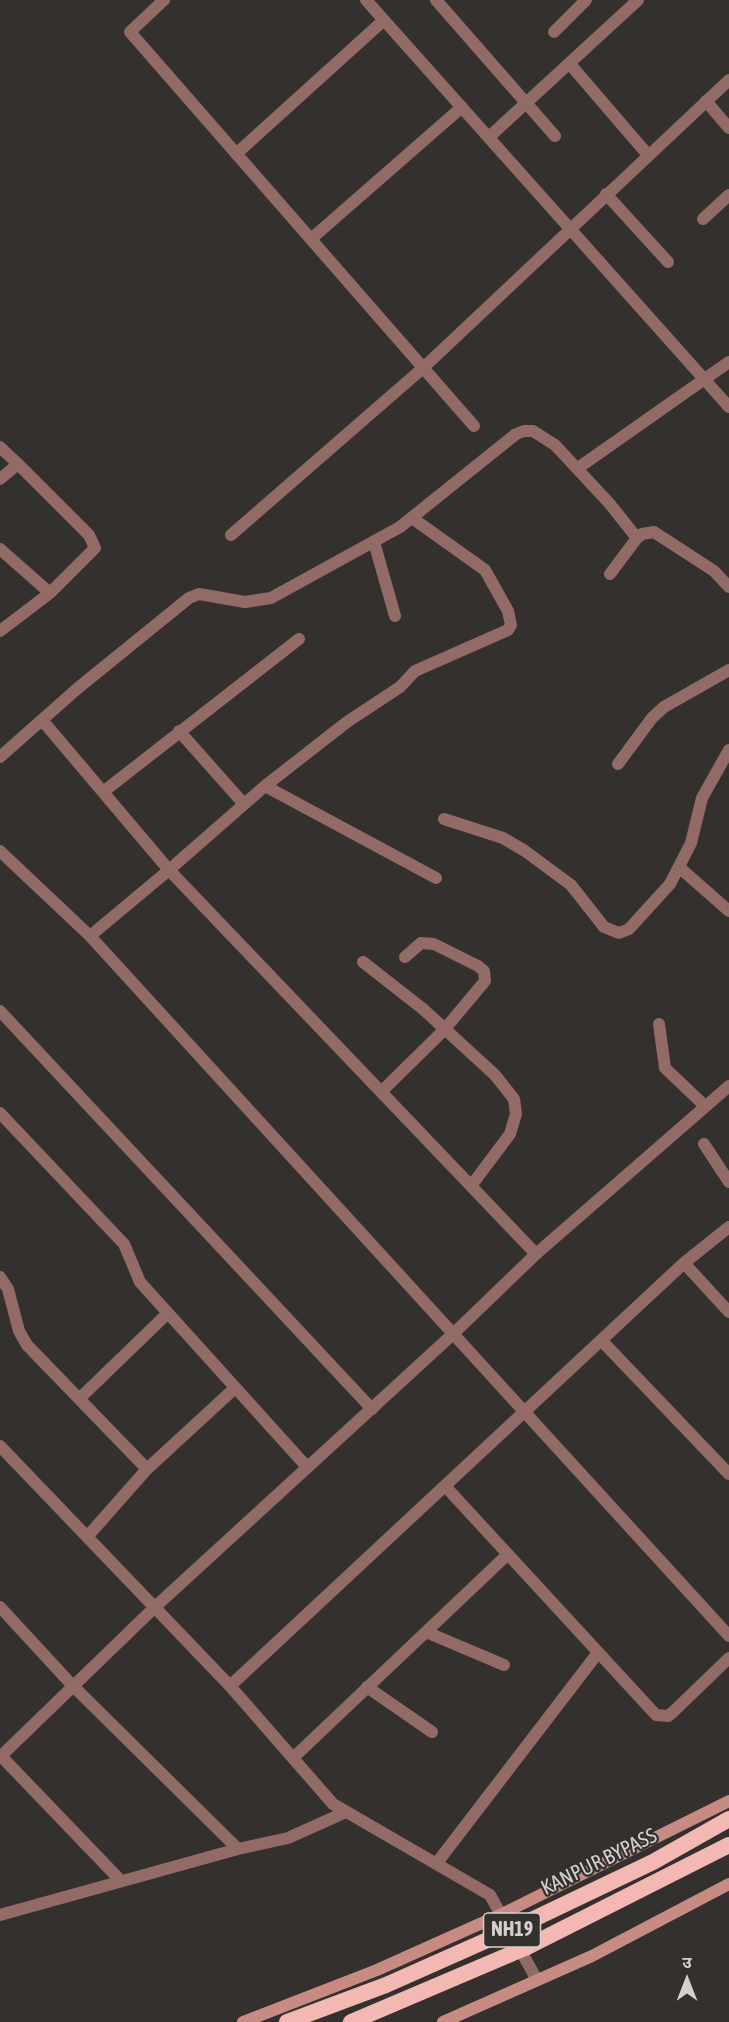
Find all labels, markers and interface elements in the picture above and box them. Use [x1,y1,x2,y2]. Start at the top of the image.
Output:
street label: KANPUR BYPASS [537,1823,661,1901]
road number: NH19 [484,1913,540,1947]
north arrow [657,1950,717,2010]
text: उ [682,1953,692,1971]

